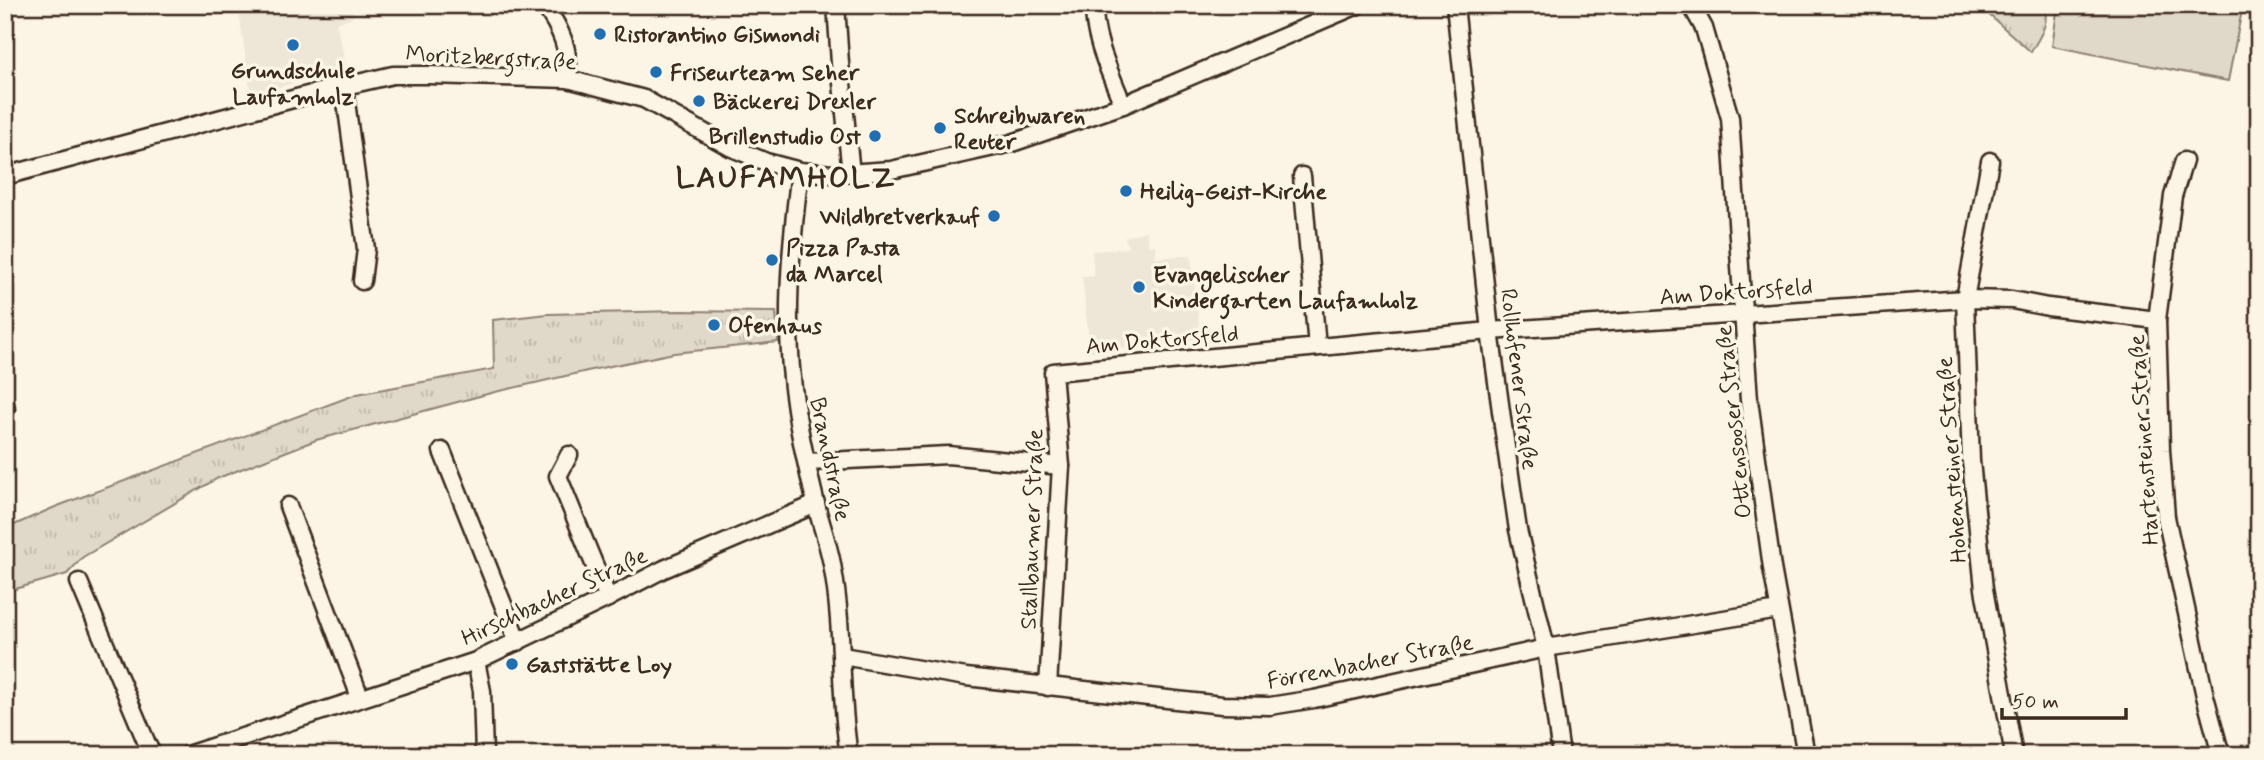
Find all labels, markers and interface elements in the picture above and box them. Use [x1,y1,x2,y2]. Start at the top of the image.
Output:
place label: Ristorantino Gismondi [614,21,820,51]
marker: Ristorantino Gismondi [592,26,608,42]
marker: Grundschule Laufamholz [285,37,301,53]
street label: Moritzbergstraße [405,40,577,80]
place label: Grundschule Laufamholz [231,57,355,113]
place label: Friseurteam Seher [670,59,861,89]
marker: Friseurteam Seher [648,64,664,80]
place label: Bäckerei Drexler [713,88,877,118]
marker: Bäckerei Drexler [691,93,707,109]
place label: Schreibwaren Reuter [954,102,1085,158]
marker: Schreibwaren Reuter [932,120,948,136]
place label: Brillenstudio Ost [709,123,862,153]
marker: Brillenstudio Ost [867,128,883,144]
district label: LAUFAMHOLZ [676,159,896,198]
place label: Heilig-Geist-Kirche [1140,178,1327,208]
marker: Heilig-Geist-Kirche [1118,183,1134,199]
place label: Wildbretverkauf [819,203,980,233]
marker: Wildbretverkauf [986,208,1002,224]
place label: Pizza Pasta da Marcel [786,234,900,290]
marker: Pizza Pasta da Marcel [764,252,780,268]
place label: Evangelischer Kindergarten Laufamholz [1153,261,1418,320]
street label: Am Doktorsfeld [1659,273,1814,313]
marker: Evangelischer Kindergarten Laufamholz [1131,279,1147,295]
street label: Rollhofener Straße [1492,287,1544,472]
place label: Ofenhaus [728,312,823,342]
marker: Ofenhaus [706,317,722,333]
street label: Am Doktorsfeld [1084,319,1240,363]
street label: Ottensooser Straße [1710,324,1760,520]
street label: Hartensteiner Straße [2123,333,2167,546]
street label: Hohensteiner Straße [1931,356,1975,564]
street label: Brandstraße [801,395,857,524]
street label: Stallbaumer Straße [1015,428,1051,630]
street label: Hirschbacher Straße [457,541,653,654]
street label: Förrenbacher Straße [1265,628,1476,698]
place label: Gaststätte Loy [526,651,672,681]
marker: Gaststätte Loy [504,656,520,672]
scale bar [2002,676,2126,720]
text: 50 m [2012,688,2059,716]

